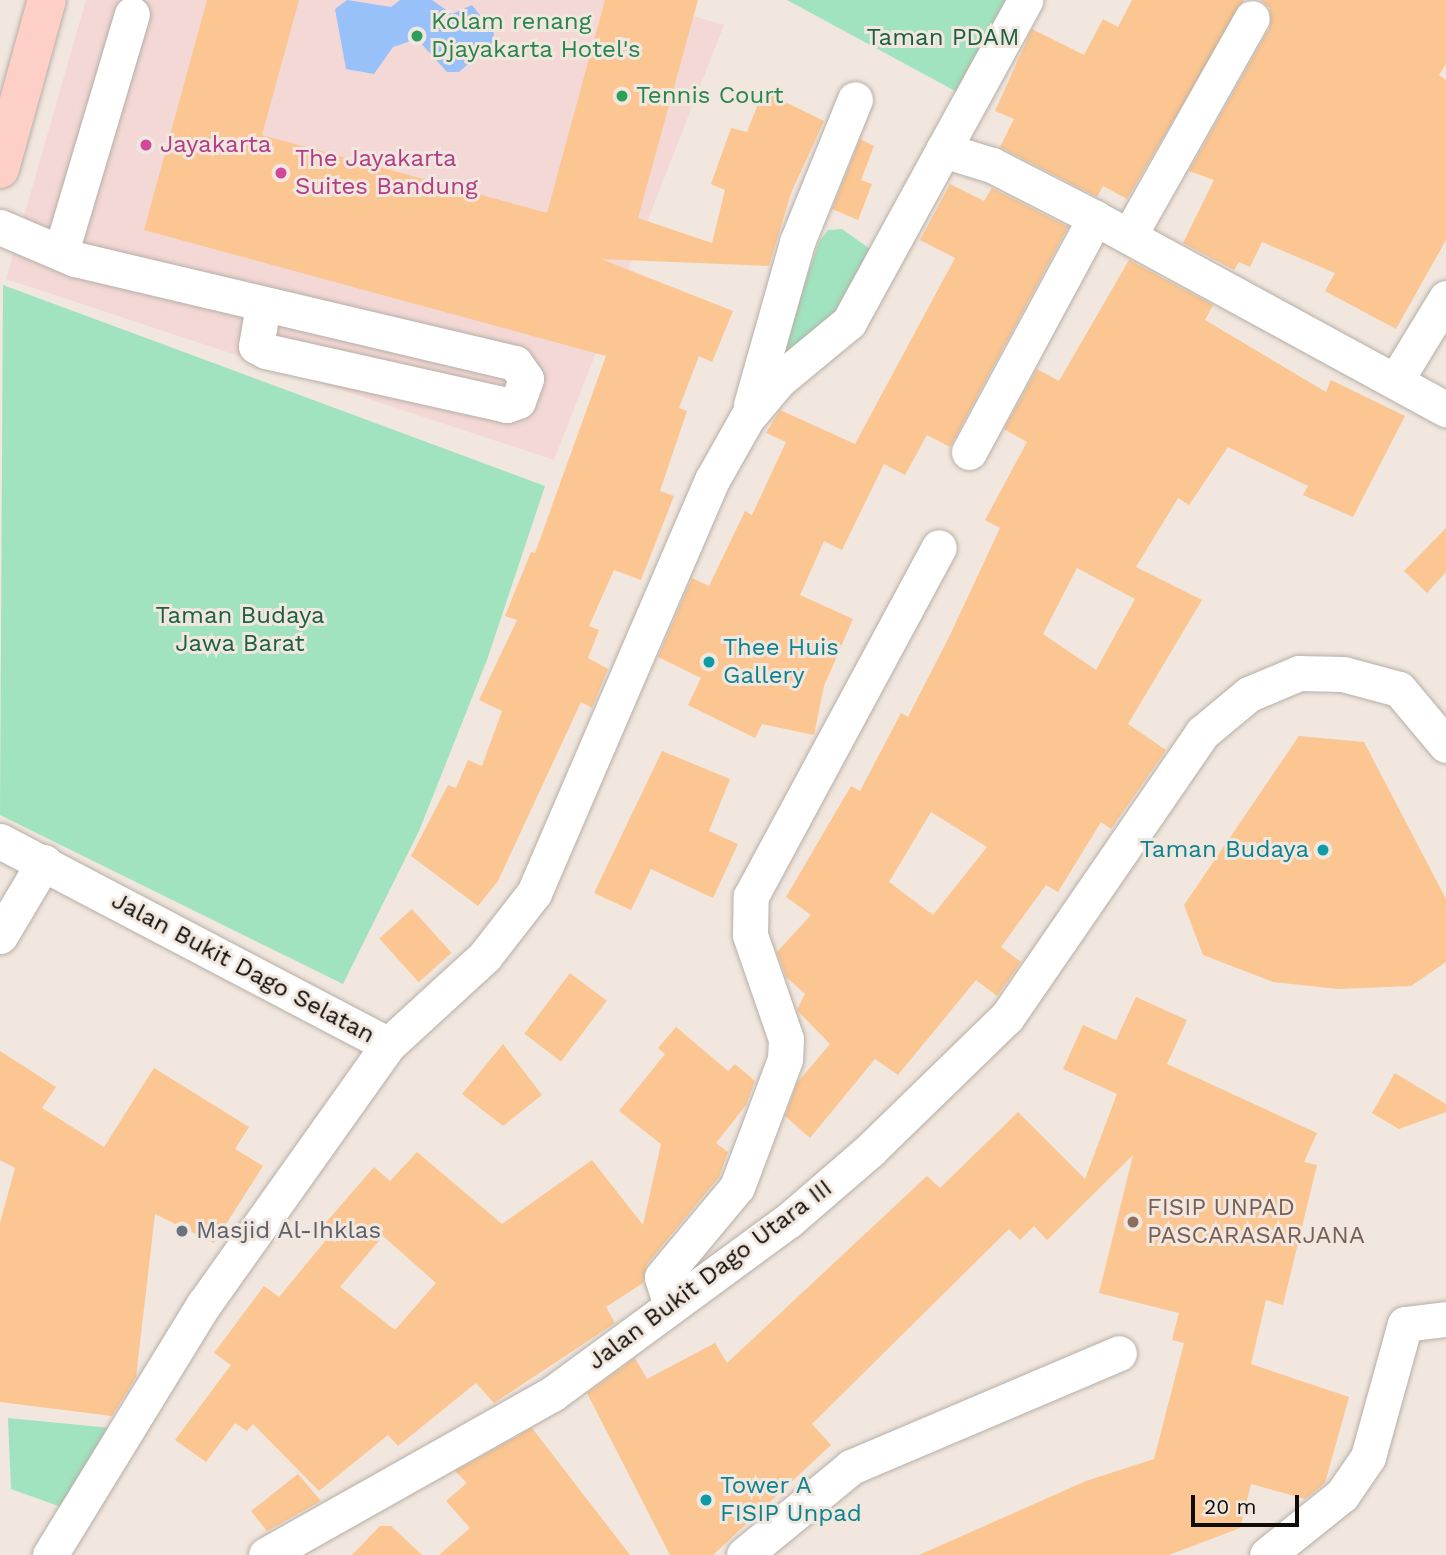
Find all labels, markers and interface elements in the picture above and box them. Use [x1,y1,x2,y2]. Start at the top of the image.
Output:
place label: Kolam renang Djayakarta Hotel's [431,8,641,64]
park label: Taman PDAM [867,24,1019,52]
marker: Kolam renang Djayakarta Hotel's [409,28,425,44]
place label: Tennis Court [636,82,783,110]
marker: Tennis Court [614,88,630,104]
place label: Jayakarta [160,131,271,159]
marker: Jayakarta [138,137,154,153]
place label: The Jayakarta Suites Bandung [295,145,478,201]
marker: The Jayakarta Suites Bandung [273,165,289,181]
park label: Taman Budaya Jawa Barat [155,602,325,658]
place label: Thee Huis Gallery [723,634,839,690]
marker: Thee Huis Gallery [701,654,717,670]
place label: Taman Budaya [1140,836,1309,864]
marker: Taman Budaya [1315,842,1331,858]
street label: Jalan Bukit Dago Selatan [107,886,379,1050]
street label: Jalan Bukit Dago Utara III [582,1174,838,1376]
place label: FISIP UNPAD PASCARASARJANA [1147,1194,1365,1250]
marker: FISIP UNPAD PASCARASARJANA [1125,1214,1141,1230]
place label: Masjid Al-Ihklas [196,1217,382,1245]
marker: Masjid Al-Ihklas [174,1223,190,1239]
place label: Tower A FISIP Unpad [720,1472,862,1528]
scale bar [1194,1482,1302,1526]
marker: Tower A FISIP Unpad [698,1492,714,1508]
text: 20 m [1204,1494,1256,1519]

